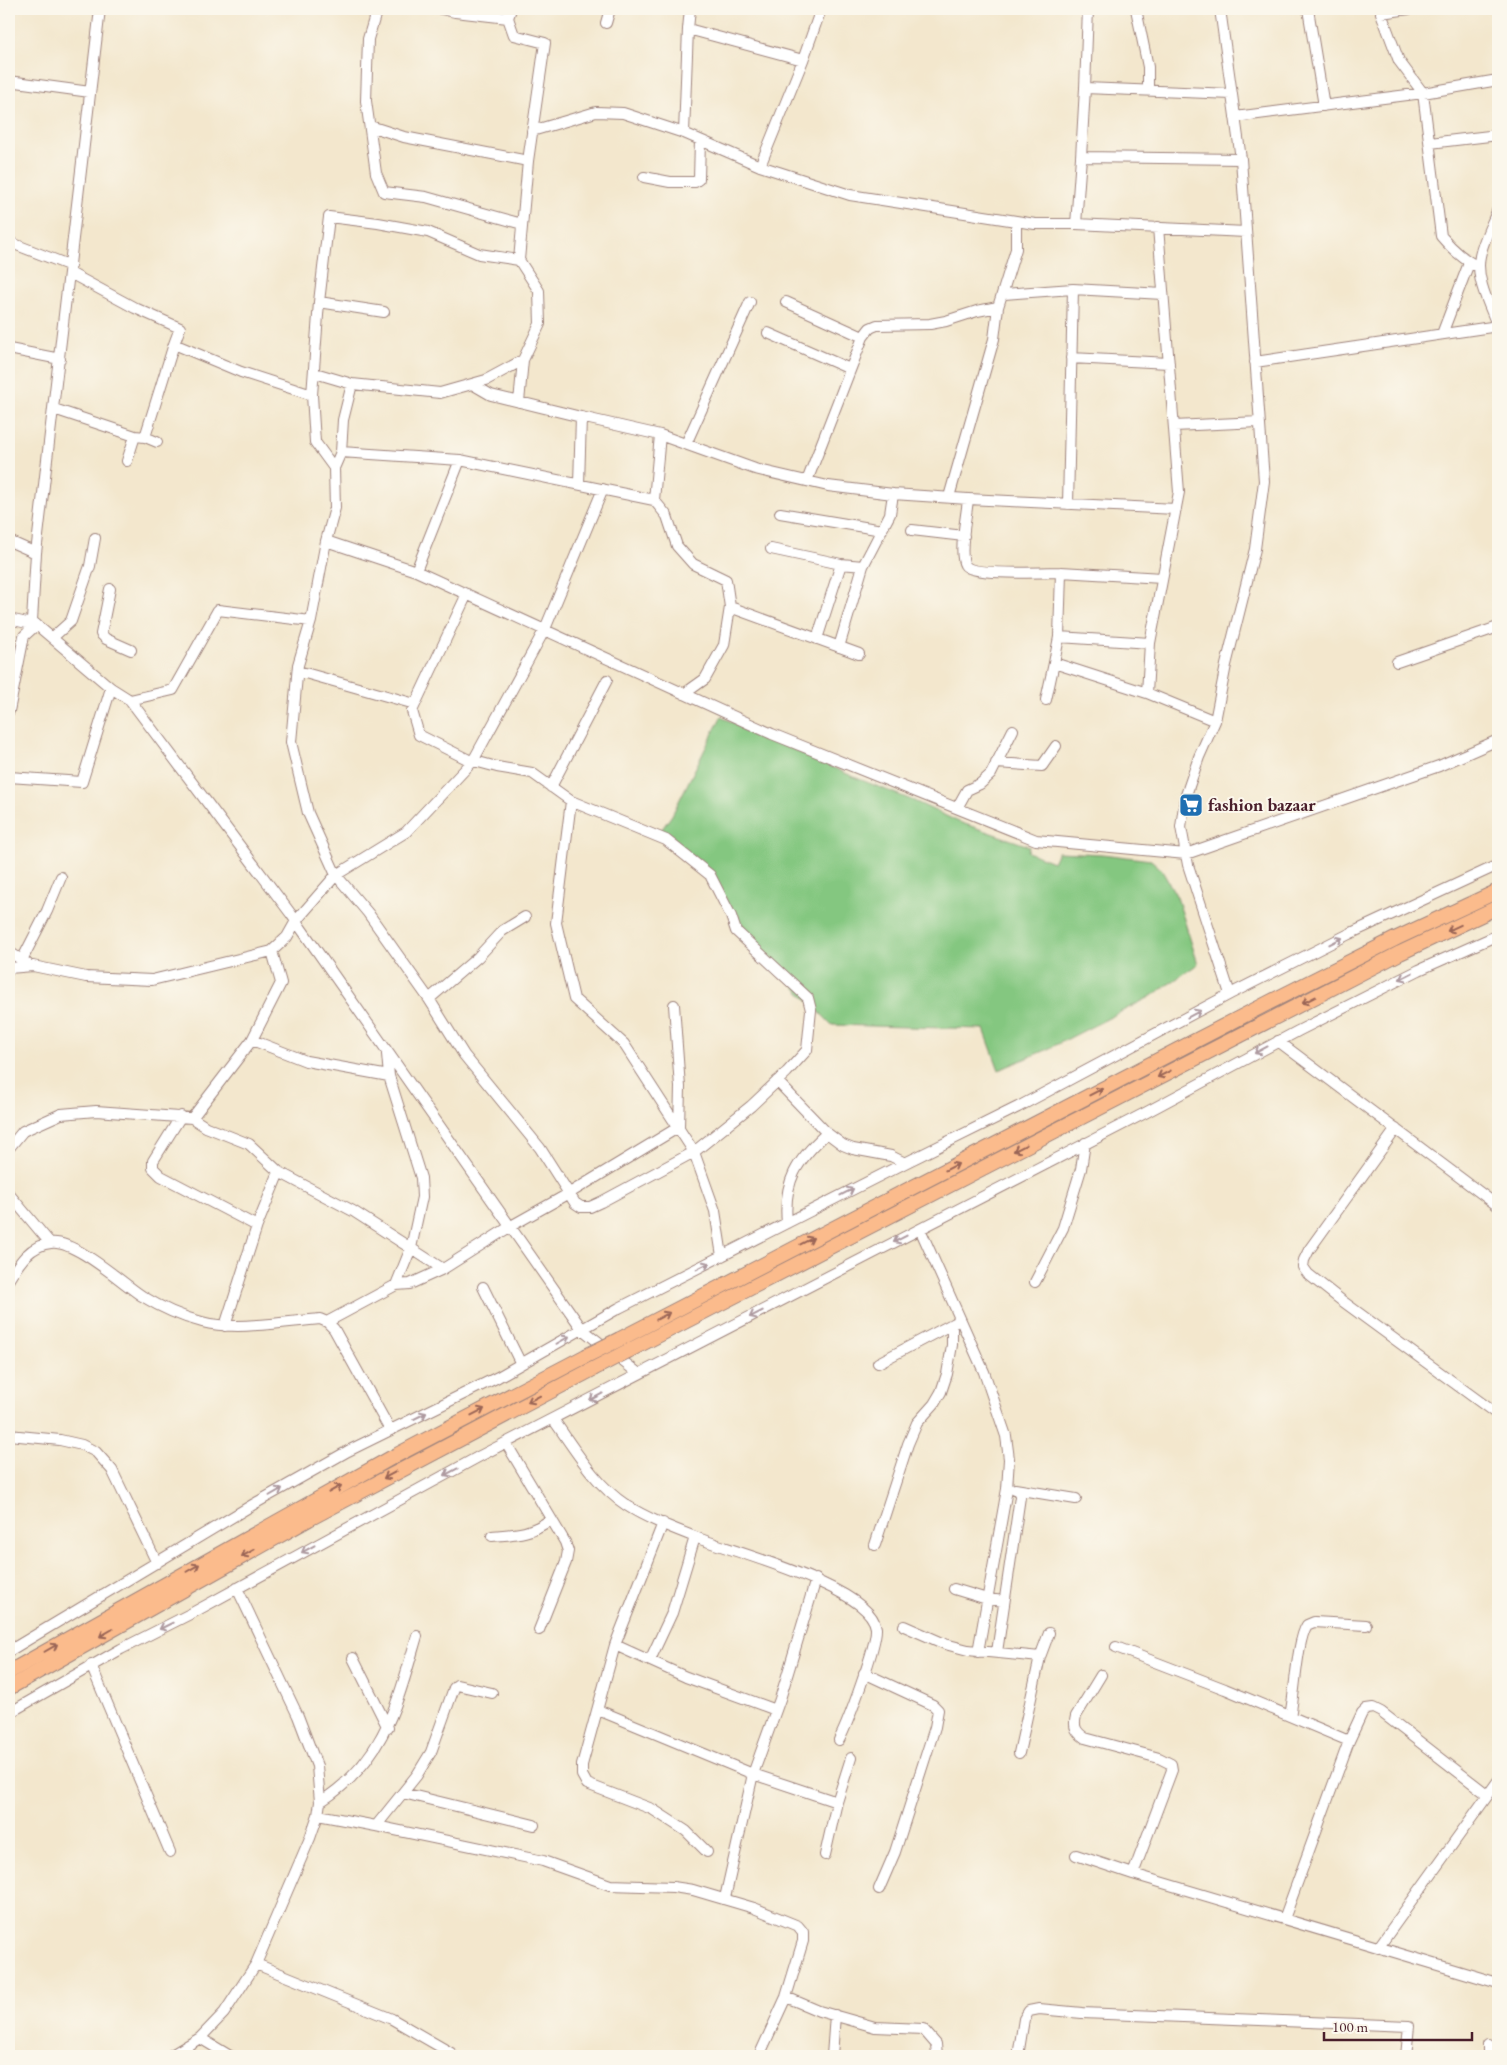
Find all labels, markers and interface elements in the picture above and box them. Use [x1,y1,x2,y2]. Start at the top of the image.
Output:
supermarket icon: fashion bazaar [1178,792,1204,818]
place label: fashion bazaar [1208,793,1316,816]
one-way arrow [1447,923,1462,933]
one-way arrow [1328,936,1343,945]
one-way arrow [1399,972,1414,981]
one-way arrow [1301,995,1316,1005]
one-way arrow [1186,1009,1201,1018]
one-way arrow [1255,1046,1269,1056]
one-way arrow [1157,1070,1172,1079]
one-way arrow [1088,1087,1103,1096]
one-way arrow [1012,1143,1027,1153]
one-way arrow [944,1162,959,1172]
one-way arrow [840,1187,855,1197]
one-way arrow [893,1235,908,1244]
one-way arrow [799,1236,814,1245]
one-way arrow [695,1261,710,1271]
one-way arrow [748,1309,763,1319]
one-way arrow [655,1311,670,1320]
one-way arrow [556,1334,570,1344]
one-way arrow [588,1392,603,1402]
one-way arrow [527,1395,542,1404]
one-way arrow [470,1407,485,1416]
one-way arrow [412,1410,427,1420]
one-way arrow [445,1467,459,1477]
one-way arrow [383,1470,398,1480]
one-way arrow [327,1484,342,1494]
one-way arrow [269,1486,283,1496]
one-way arrow [301,1544,316,1554]
one-way arrow [241,1549,256,1559]
one-way arrow [185,1562,199,1572]
one-way arrow [158,1622,173,1632]
one-way arrow [99,1628,114,1638]
one-way arrow [44,1643,59,1653]
scale bar [1324,2010,1472,2042]
text: 100 m [1332,2017,1369,2036]

